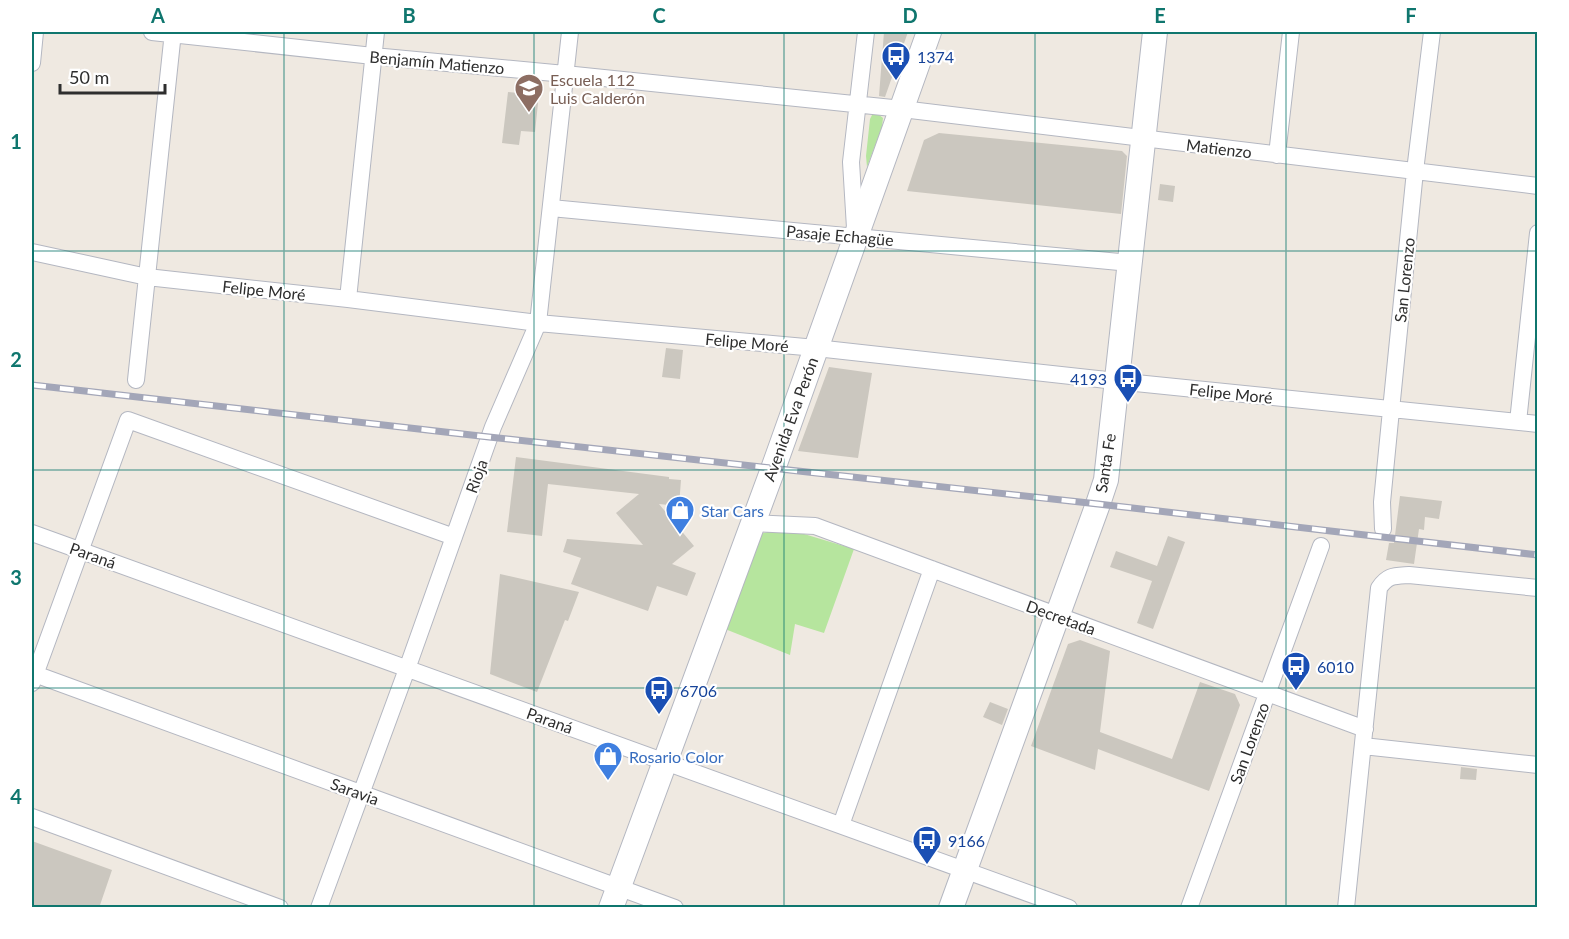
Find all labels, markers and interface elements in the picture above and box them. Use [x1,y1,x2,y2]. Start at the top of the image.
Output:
text: A [150,3,165,27]
text: B [402,3,416,27]
text: C [652,3,666,27]
text: D [902,3,918,27]
text: E [1154,3,1166,27]
text: F [1405,3,1417,27]
bus stop icon: 1374 [880,40,912,82]
street label: Benjamín Matienzo [369,47,505,77]
place label: 1374 [917,47,954,66]
scale bar [60,57,165,95]
text: 50 m [69,66,109,88]
place label: Escuela 112 Luis Calderón [550,70,645,107]
school or university icon: Escuela 112 Luis Calderón [513,72,545,114]
text: 1 [10,129,22,153]
street label: Matienzo [1185,135,1253,161]
street label: Pasaje Echagüe [786,221,894,249]
street label: San Lorenzo [1390,237,1418,323]
street label: Felipe Moré [221,276,307,304]
street label: Felipe Moré [705,329,789,355]
text: 2 [10,347,22,371]
street label: Avenida Eva Perón [759,354,821,484]
bus stop icon: 4193 [1112,362,1144,404]
place label: 4193 [1070,369,1107,388]
street label: Felipe Moré [1188,379,1274,407]
street label: Santa Fe [1091,432,1119,494]
street label: Rioja [461,456,491,496]
shop icon: Star Cars [664,494,696,536]
place label: Star Cars [701,501,764,520]
street label: Paraná [67,538,119,572]
text: 3 [10,565,22,589]
street label: Decretada [1024,596,1098,638]
bus stop icon: 6010 [1280,650,1312,692]
place label: 6010 [1317,657,1354,676]
bus stop icon: 6706 [643,674,675,716]
place label: 6706 [680,681,717,700]
street label: San Lorenzo [1225,700,1273,786]
street label: Paraná [524,703,576,737]
shop icon: Rosario Color [592,740,624,782]
place label: Rosario Color [629,747,724,766]
street label: Saravia [328,774,382,808]
text: 4 [10,784,22,808]
bus stop icon: 9166 [911,824,943,866]
place label: 9166 [948,831,985,850]

